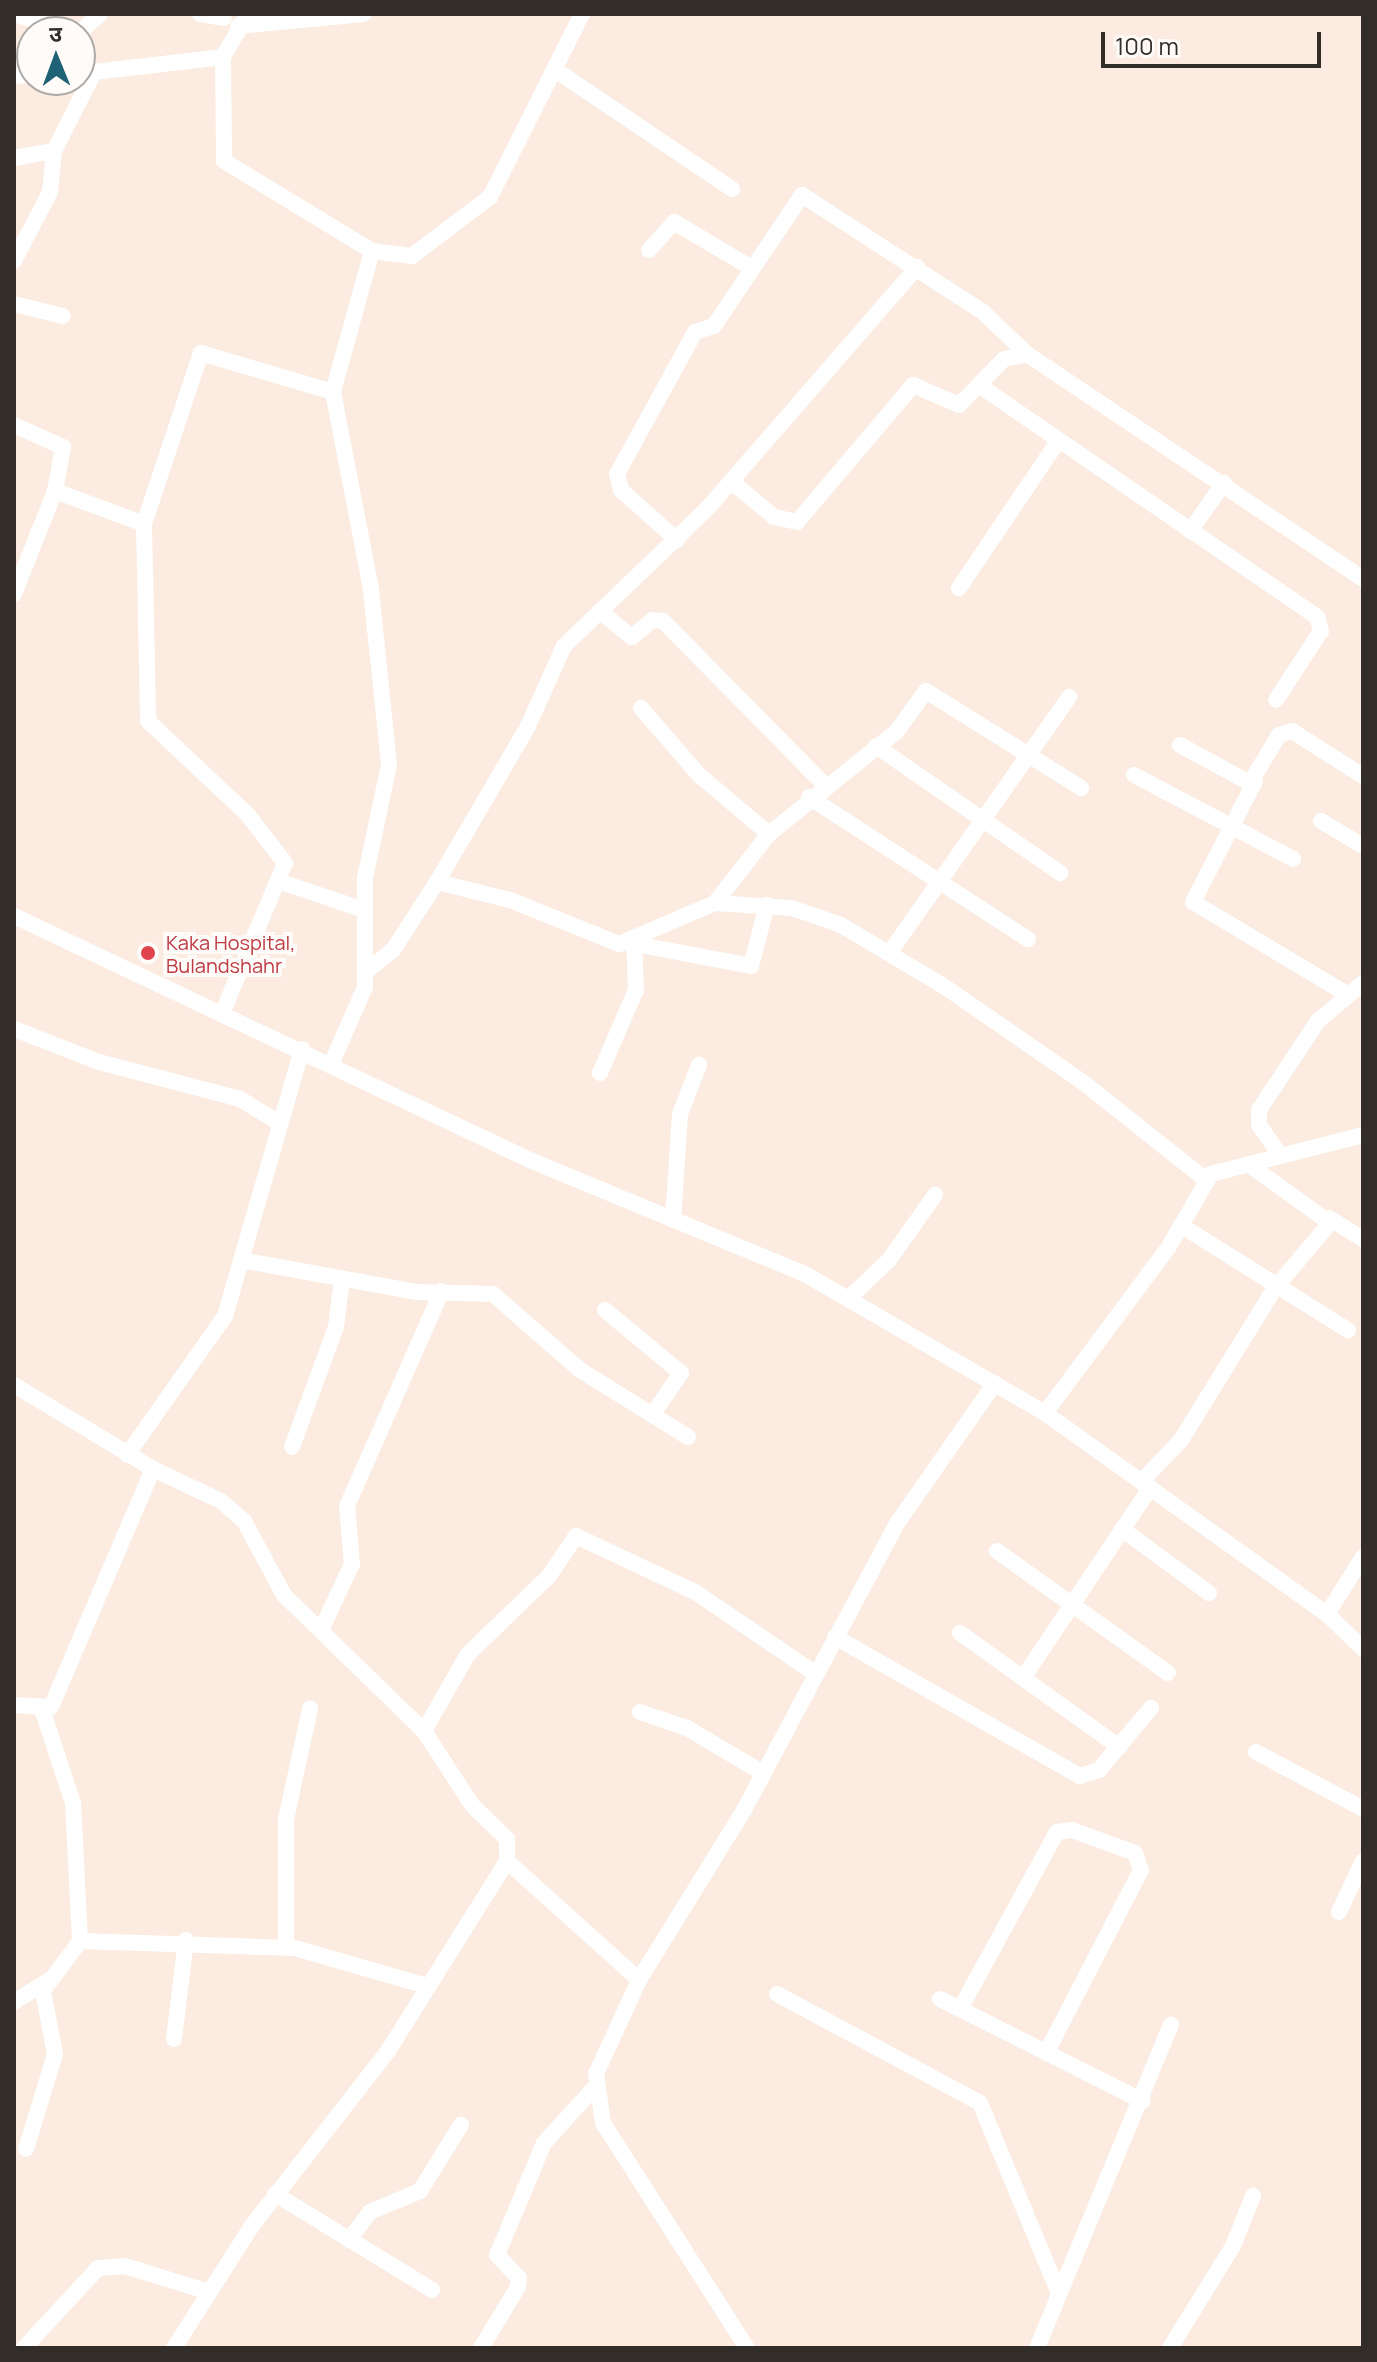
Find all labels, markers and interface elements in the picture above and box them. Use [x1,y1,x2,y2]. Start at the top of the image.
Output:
north arrow [16,16,96,96]
scale bar [1105,16,1325,66]
text: उ [49,19,62,49]
text: 100 m [1115,29,1179,62]
place label: Kaka Hospital, Bulandshahr [166,930,296,977]
marker: Kaka Hospital, Bulandshahr [137,942,159,964]

